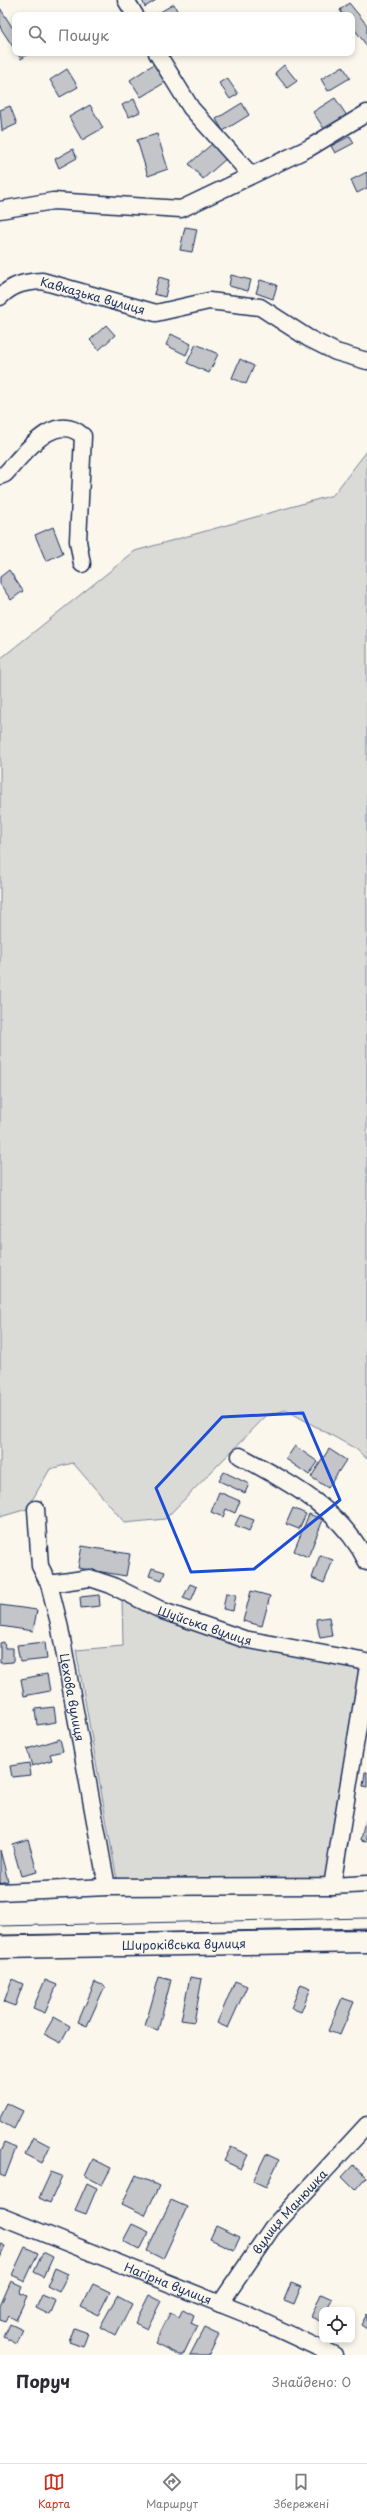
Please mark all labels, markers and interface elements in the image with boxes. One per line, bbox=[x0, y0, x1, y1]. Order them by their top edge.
search box bbox=[12, 12, 355, 56]
icon: search bbox=[26, 23, 48, 45]
text: Пошук bbox=[58, 23, 109, 46]
street label: Кавказька вулиця bbox=[38, 272, 147, 319]
street label: Шуйська вулиця bbox=[155, 1601, 253, 1649]
street label: Цехова вулиця bbox=[56, 1652, 89, 1743]
street label: Широківська вулиця bbox=[122, 1934, 246, 1954]
street label: вулиця Манюшка bbox=[248, 2165, 331, 2258]
street label: Нагірна вулиця bbox=[122, 2257, 215, 2309]
map controls bbox=[319, 2307, 355, 2343]
button: locate bbox=[319, 2307, 355, 2343]
text: Поруч bbox=[16, 2368, 70, 2394]
text: Знайдено: 0 bbox=[272, 2372, 351, 2391]
tab: Карта bbox=[38, 2471, 70, 2512]
tab: Маршрут bbox=[146, 2471, 198, 2512]
tab: Збережені bbox=[274, 2471, 329, 2512]

